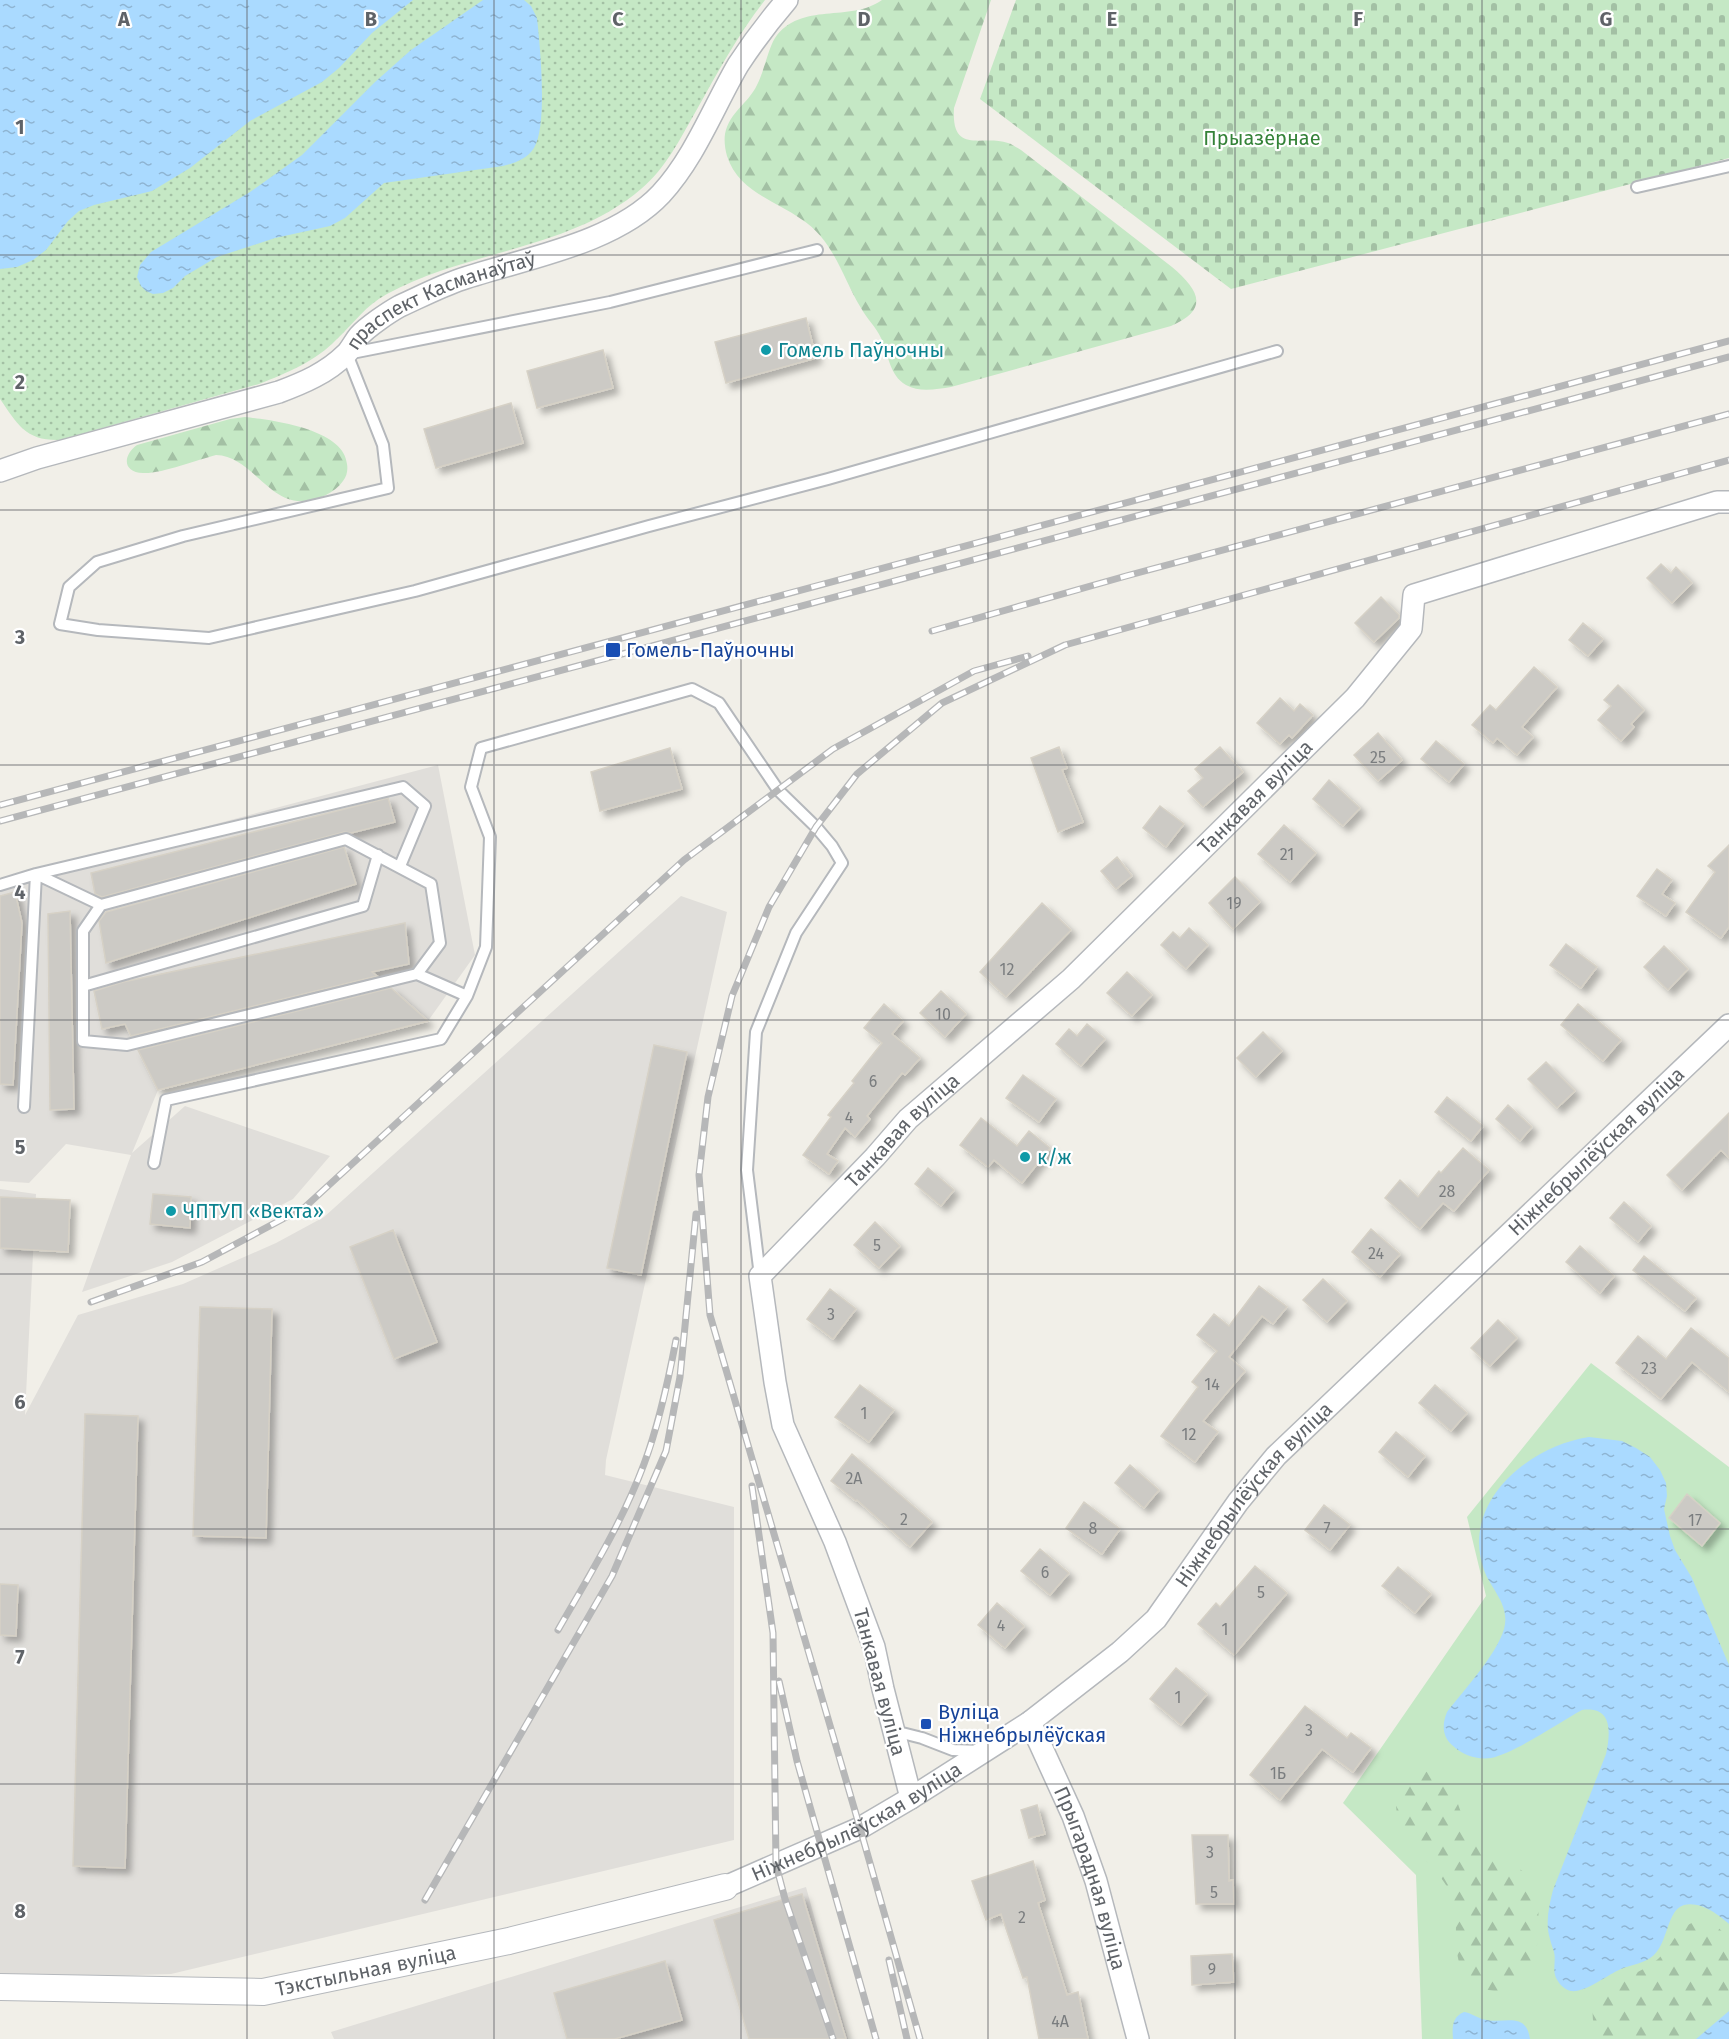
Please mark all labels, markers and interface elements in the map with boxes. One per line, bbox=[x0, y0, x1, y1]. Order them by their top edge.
text: A bbox=[117, 7, 131, 31]
text: B bbox=[365, 7, 377, 31]
text: C bbox=[612, 7, 624, 31]
text: D bbox=[857, 7, 871, 31]
text: E bbox=[1107, 7, 1117, 31]
text: F bbox=[1353, 7, 1363, 31]
text: G bbox=[1600, 7, 1612, 31]
text: 1 bbox=[15, 115, 25, 139]
park label: Прыазёрнае bbox=[1203, 126, 1321, 150]
street label: праспект Касманаўтаў bbox=[341, 246, 538, 354]
place label: Гомель Паўночны bbox=[778, 338, 944, 362]
marker: Гомель Паўночны bbox=[759, 343, 773, 357]
text: 2 bbox=[15, 370, 25, 394]
text: 3 bbox=[14, 625, 25, 649]
place label: Гомель-Паўночны bbox=[626, 638, 795, 662]
marker: Гомель-Паўночны bbox=[604, 641, 622, 659]
street label: Танкавая вуліца bbox=[1193, 735, 1317, 859]
house number: 25 bbox=[1370, 748, 1386, 767]
house number: 21 bbox=[1280, 845, 1294, 864]
text: 4 bbox=[14, 880, 26, 904]
house number: 19 bbox=[1226, 894, 1242, 913]
house number: 12 bbox=[1000, 960, 1014, 979]
house number: 10 bbox=[935, 1005, 951, 1024]
street label: Ніжнебрылёўская вуліца bbox=[1503, 1062, 1689, 1241]
street label: Танкавая вуліца bbox=[840, 1068, 964, 1192]
house number: 6 bbox=[869, 1072, 877, 1091]
house number: 4 bbox=[845, 1108, 854, 1127]
text: 5 bbox=[15, 1135, 26, 1159]
place label: к/ж bbox=[1037, 1145, 1072, 1169]
marker: к/ж bbox=[1018, 1150, 1032, 1164]
house number: 28 bbox=[1439, 1182, 1456, 1201]
place label: ЧПТУП «Векта» bbox=[183, 1199, 324, 1223]
marker: ЧПТУП «Векта» bbox=[164, 1204, 178, 1218]
house number: 5 bbox=[873, 1236, 881, 1255]
house number: 24 bbox=[1368, 1244, 1384, 1263]
house number: 3 bbox=[827, 1305, 835, 1324]
house number: 23 bbox=[1641, 1359, 1657, 1378]
house number: 14 bbox=[1204, 1375, 1220, 1394]
text: 6 bbox=[14, 1390, 26, 1414]
street label: Ніжнебрылёўская вуліца bbox=[1170, 1397, 1337, 1592]
house number: 1 bbox=[861, 1404, 867, 1423]
house number: 12 bbox=[1182, 1425, 1196, 1444]
house number: 2А bbox=[845, 1469, 863, 1488]
house number: 2 bbox=[900, 1510, 908, 1529]
house number: 17 bbox=[1688, 1511, 1702, 1530]
house number: 8 bbox=[1089, 1519, 1098, 1538]
house number: 7 bbox=[1323, 1519, 1331, 1538]
house number: 6 bbox=[1041, 1563, 1049, 1582]
house number: 5 bbox=[1257, 1583, 1265, 1602]
street label: Танкавая вуліца bbox=[849, 1606, 911, 1758]
house number: 4 bbox=[997, 1616, 1006, 1635]
house number: 1 bbox=[1222, 1620, 1228, 1639]
text: 7 bbox=[15, 1645, 25, 1669]
house number: 1 bbox=[1175, 1688, 1181, 1707]
place label: Вуліца Ніжнебрылёўская bbox=[938, 1700, 1106, 1747]
marker: Вуліца Ніжнебрылёўская bbox=[919, 1717, 933, 1731]
house number: 3 bbox=[1305, 1721, 1313, 1740]
street label: Ніжнебрылёўская вуліца bbox=[748, 1757, 966, 1886]
house number: 1Б bbox=[1270, 1764, 1286, 1783]
street label: Прыгарадная вуліца bbox=[1049, 1782, 1131, 1973]
house number: 3 bbox=[1206, 1843, 1214, 1862]
house number: 5 bbox=[1210, 1883, 1218, 1902]
text: 8 bbox=[14, 1899, 26, 1923]
house number: 2 bbox=[1018, 1908, 1026, 1927]
street label: Тэкстыльная вуліца bbox=[273, 1940, 458, 2001]
house number: 9 bbox=[1208, 1960, 1216, 1979]
house number: 4А bbox=[1051, 2012, 1070, 2031]

